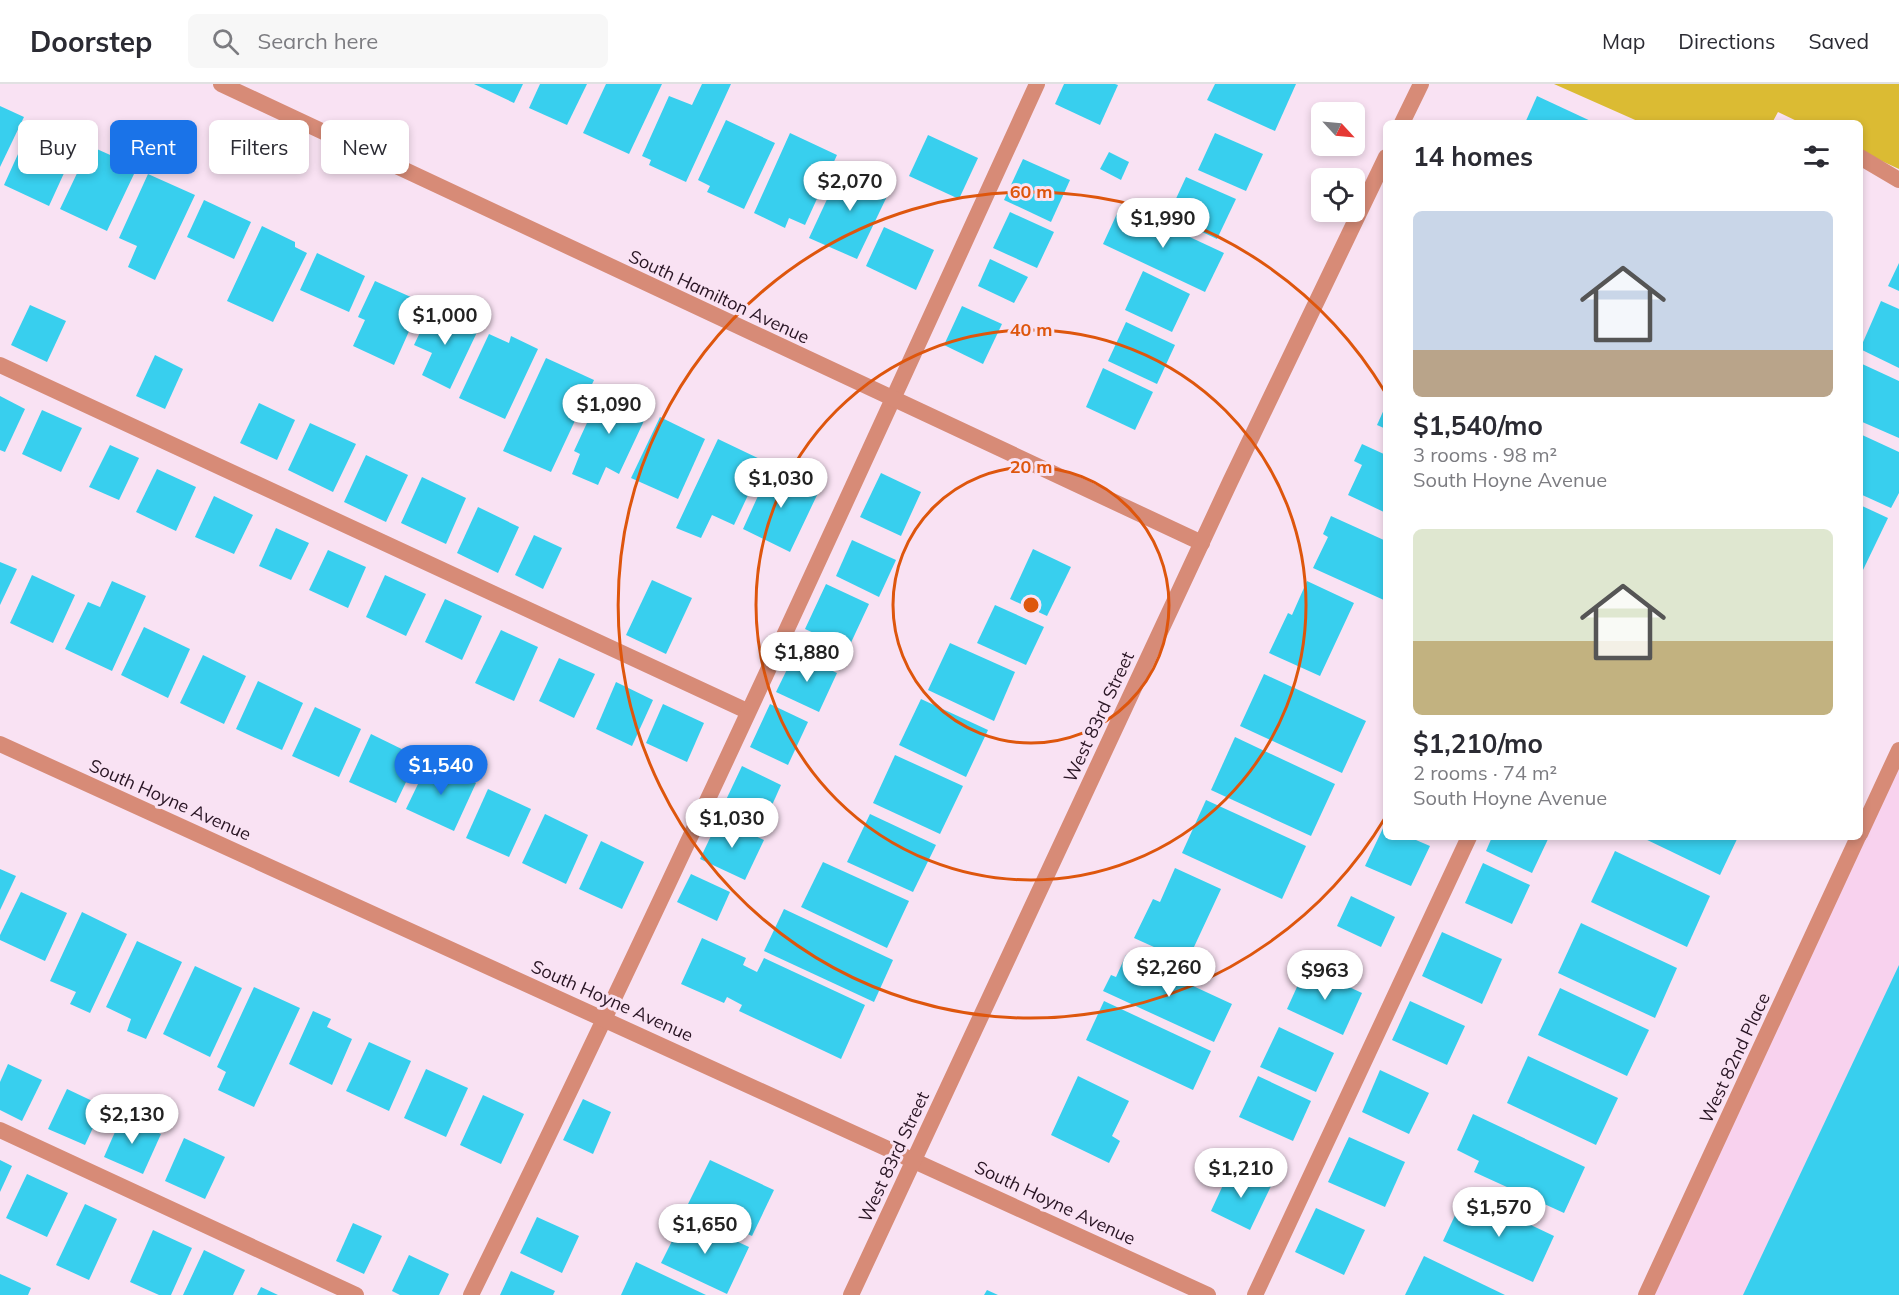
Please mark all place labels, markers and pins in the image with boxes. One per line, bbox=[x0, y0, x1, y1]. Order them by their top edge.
pin: $2,070 bbox=[801, 161, 899, 212]
pin: $1,990 bbox=[1114, 198, 1212, 249]
pin: $1,000 bbox=[396, 295, 494, 346]
pin: $1,090 bbox=[560, 384, 658, 435]
pin: $1,030 bbox=[732, 458, 830, 509]
centre of rings bbox=[1021, 595, 1041, 615]
pin: $1,880 bbox=[758, 632, 856, 683]
pin: $1,540 bbox=[392, 745, 490, 796]
pin: $1,030 bbox=[683, 798, 781, 849]
pin: $2,260 bbox=[1120, 947, 1218, 998]
pin: $963 bbox=[1289, 950, 1361, 1001]
pin: $2,130 bbox=[83, 1094, 181, 1145]
pin: $1,210 bbox=[1192, 1148, 1290, 1199]
pin: $1,570 bbox=[1450, 1187, 1548, 1238]
pin: $1,650 bbox=[656, 1204, 754, 1255]

